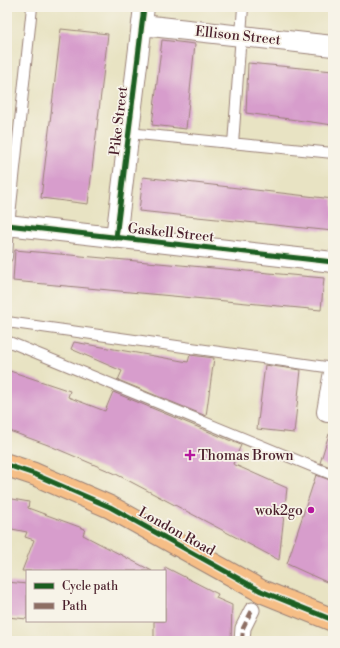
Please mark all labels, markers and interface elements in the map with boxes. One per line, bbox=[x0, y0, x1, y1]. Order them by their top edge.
street label: Ellison Street bbox=[194, 23, 282, 49]
street label: Pike Street bbox=[106, 86, 132, 157]
street label: Gaskell Street bbox=[127, 219, 215, 246]
place label: Thomas Brown bbox=[198, 447, 294, 465]
marker: Thomas Brown bbox=[185, 450, 195, 460]
place label: wok2go bbox=[254, 502, 303, 520]
street label: London Road bbox=[135, 503, 218, 560]
marker: wok2go bbox=[306, 505, 316, 515]
legend bbox=[26, 570, 166, 622]
text: Cycle path bbox=[62, 579, 118, 594]
text: Path bbox=[62, 599, 87, 614]

